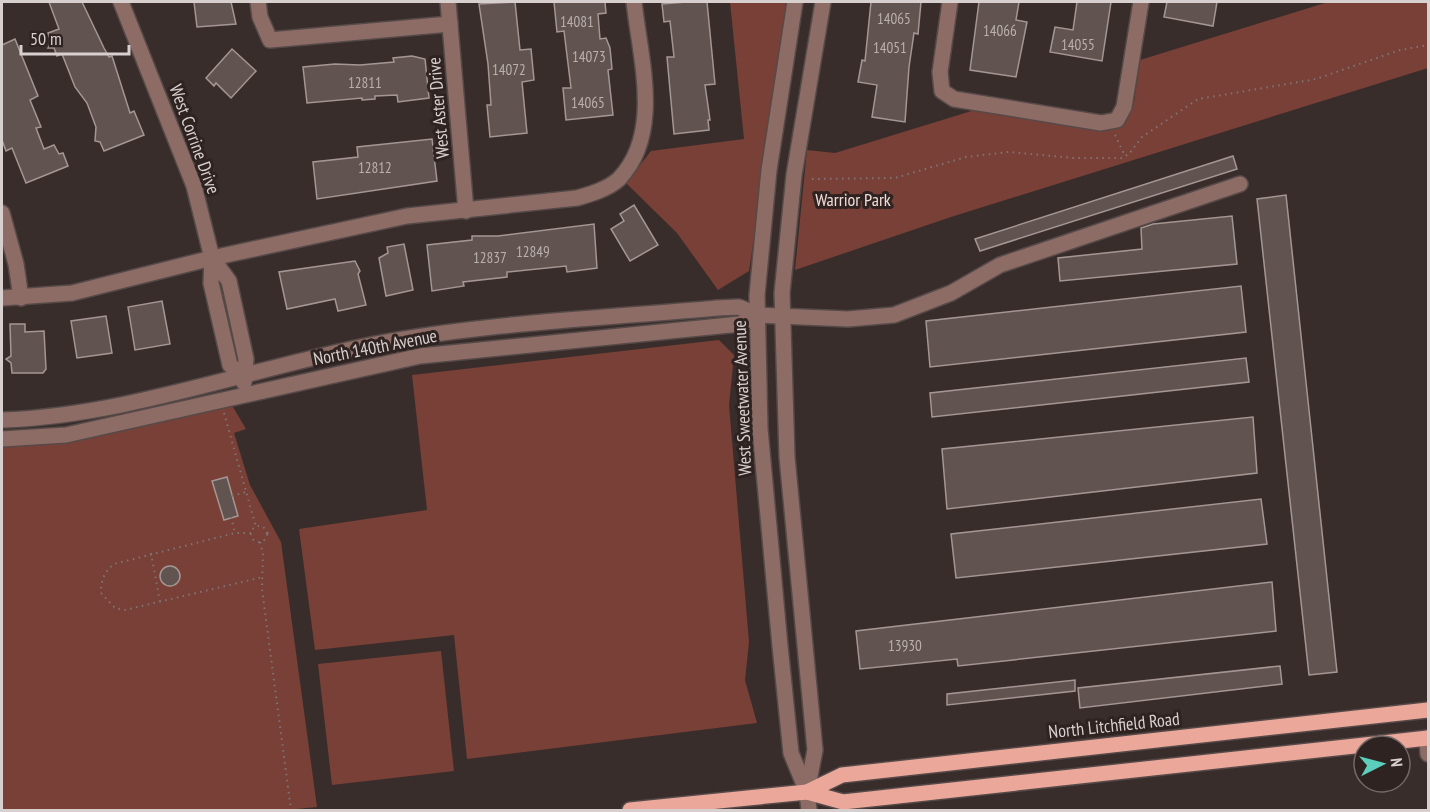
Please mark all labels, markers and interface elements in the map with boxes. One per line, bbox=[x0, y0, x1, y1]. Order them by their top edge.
house number: 14065 bbox=[877, 9, 911, 28]
house number: 14081 bbox=[560, 12, 594, 31]
scale bar bbox=[21, 18, 129, 56]
house number: 14066 bbox=[983, 21, 1017, 40]
text: 50 m bbox=[30, 27, 62, 50]
house number: 14055 bbox=[1061, 35, 1095, 54]
house number: 14051 bbox=[873, 38, 907, 57]
house number: 14073 bbox=[572, 47, 606, 66]
street label: West Aster Drive bbox=[422, 56, 454, 160]
house number: 14072 bbox=[492, 60, 526, 79]
house number: 12811 bbox=[348, 73, 382, 92]
street label: West Corrine Drive bbox=[165, 81, 225, 197]
house number: 14065 bbox=[571, 93, 605, 112]
house number: 12812 bbox=[358, 158, 392, 177]
park label: Warrior Park bbox=[815, 188, 891, 211]
house number: 12849 bbox=[516, 242, 550, 261]
house number: 12837 bbox=[473, 248, 507, 267]
street label: West Sweetwater Avenue bbox=[728, 320, 756, 476]
street label: North 140th Avenue bbox=[311, 324, 439, 370]
house number: 13930 bbox=[888, 636, 922, 655]
street label: North Litchfield Road bbox=[1047, 707, 1181, 743]
north arrow bbox=[1352, 734, 1412, 794]
text: N bbox=[1387, 757, 1407, 768]

